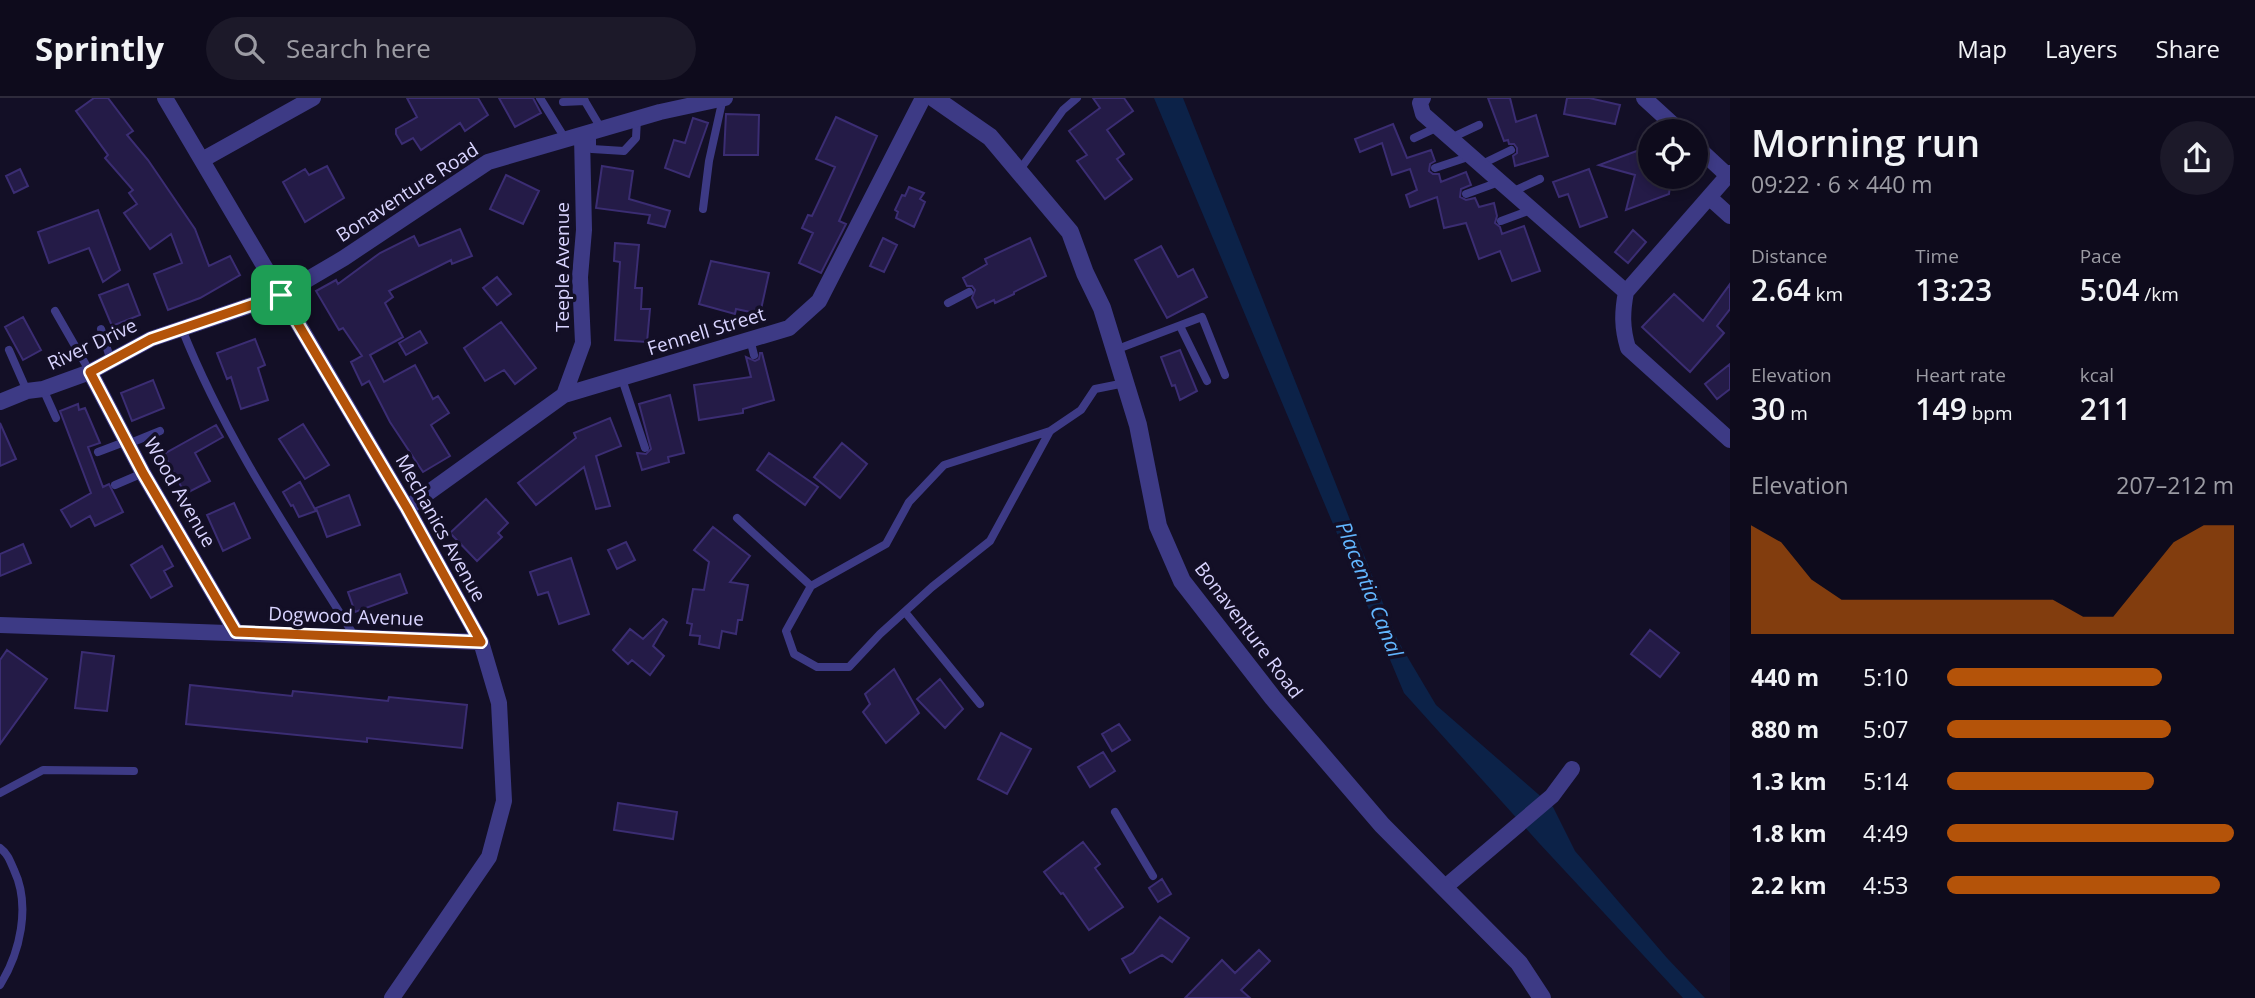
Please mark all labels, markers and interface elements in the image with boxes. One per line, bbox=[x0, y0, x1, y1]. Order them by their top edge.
search box bbox=[206, 17, 696, 80]
text: Sprintly bbox=[35, 26, 164, 71]
icon: search bbox=[230, 29, 268, 67]
text: Search here bbox=[286, 30, 431, 66]
text: Map bbox=[1957, 32, 2007, 65]
text: Layers bbox=[2045, 32, 2118, 65]
text: Share bbox=[2156, 32, 2220, 65]
text: Morning run bbox=[1751, 116, 1980, 168]
map controls bbox=[1638, 119, 1708, 189]
button: locate bbox=[1638, 119, 1708, 189]
button: share bbox=[2160, 121, 2234, 195]
street label: Bonaventure Road bbox=[331, 136, 483, 248]
text: 09:22 · 6 × 440 m bbox=[1751, 168, 1933, 200]
street label: Teeple Avenue bbox=[549, 202, 575, 332]
text: Distance bbox=[1751, 243, 1827, 269]
text: Time bbox=[1915, 243, 1959, 269]
text: Pace bbox=[2080, 243, 2121, 269]
pin bbox=[251, 265, 311, 325]
text: 2.64 bbox=[1751, 269, 1811, 310]
text: 13:23 bbox=[1915, 269, 1992, 310]
text: 5:04 bbox=[2080, 269, 2139, 310]
icon: arrive bbox=[262, 276, 300, 314]
text: km bbox=[1811, 281, 1843, 307]
text: /km bbox=[2139, 281, 2179, 307]
street label: Fennell Street bbox=[644, 301, 768, 361]
street label: River Drive bbox=[43, 312, 141, 376]
text: Elevation bbox=[1751, 362, 1832, 388]
text: Heart rate bbox=[1915, 362, 2006, 388]
text: kcal bbox=[2080, 362, 2114, 388]
text: 30 bbox=[1751, 388, 1785, 429]
text: 149 bbox=[1915, 388, 1967, 429]
text: 211 bbox=[2080, 388, 2131, 429]
text: m bbox=[1785, 400, 1808, 426]
text: bpm bbox=[1967, 400, 2013, 426]
street label: Wood Avenue bbox=[138, 432, 222, 552]
street label: Mechanics Avenue bbox=[390, 450, 492, 606]
text: Elevation bbox=[1751, 469, 1849, 501]
text: 207–212 m bbox=[2116, 469, 2234, 501]
water label: Placentia Canal bbox=[1330, 517, 1410, 662]
street label: Bonaventure Road bbox=[1189, 556, 1309, 704]
street label: Dogwood Avenue bbox=[268, 600, 424, 632]
text: 440 m bbox=[1751, 661, 1819, 693]
text: 5:10 bbox=[1863, 661, 1909, 693]
text: 880 m bbox=[1751, 713, 1819, 745]
text: 5:07 bbox=[1863, 713, 1909, 745]
text: 1.3 km bbox=[1751, 765, 1827, 797]
text: 5:14 bbox=[1863, 765, 1909, 797]
text: 1.8 km bbox=[1751, 817, 1827, 849]
text: 4:49 bbox=[1863, 817, 1909, 849]
text: 2.2 km bbox=[1751, 869, 1827, 901]
text: 4:53 bbox=[1863, 869, 1909, 901]

